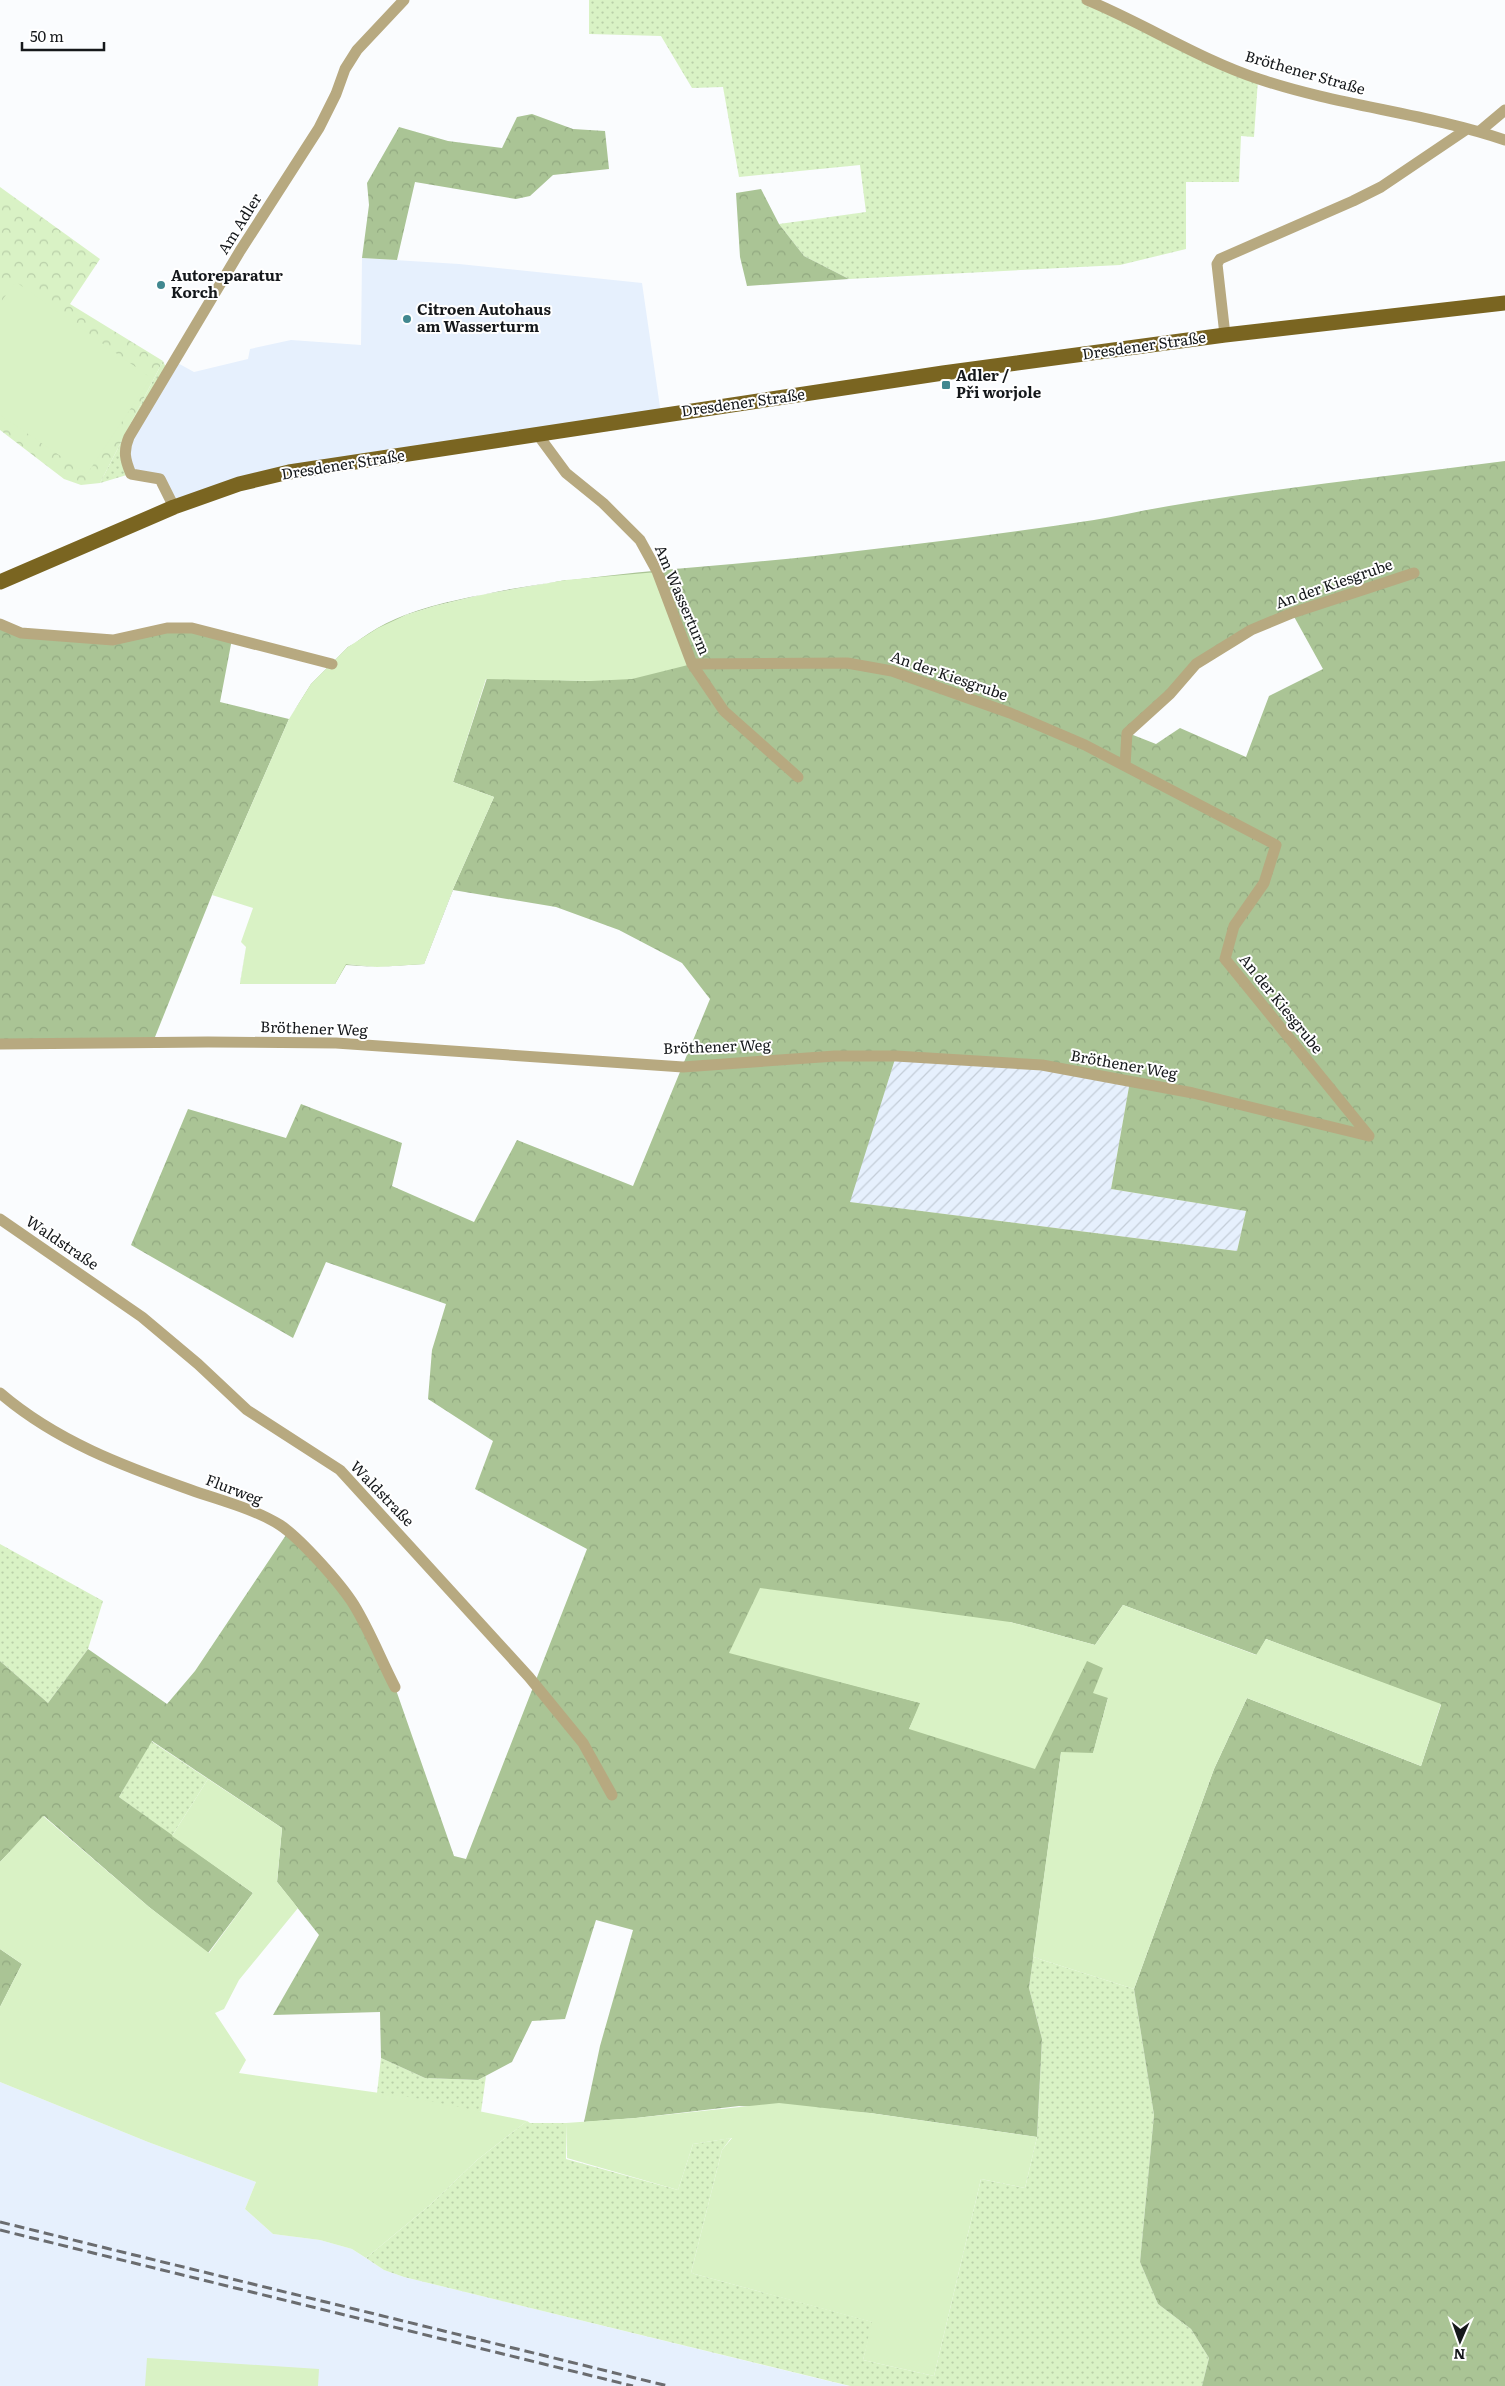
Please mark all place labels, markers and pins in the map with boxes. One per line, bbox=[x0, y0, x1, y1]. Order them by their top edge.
place label: Autoreparatur Korch bbox=[171, 263, 283, 303]
marker: Autoreparatur Korch bbox=[155, 279, 167, 291]
place label: Citroen Autohaus am Wasserturm bbox=[417, 297, 551, 337]
marker: Citroen Autohaus am Wasserturm bbox=[401, 313, 413, 325]
place label: Adler / Při worjole bbox=[956, 363, 1042, 403]
marker: Adler / Při worjole bbox=[940, 379, 952, 391]

